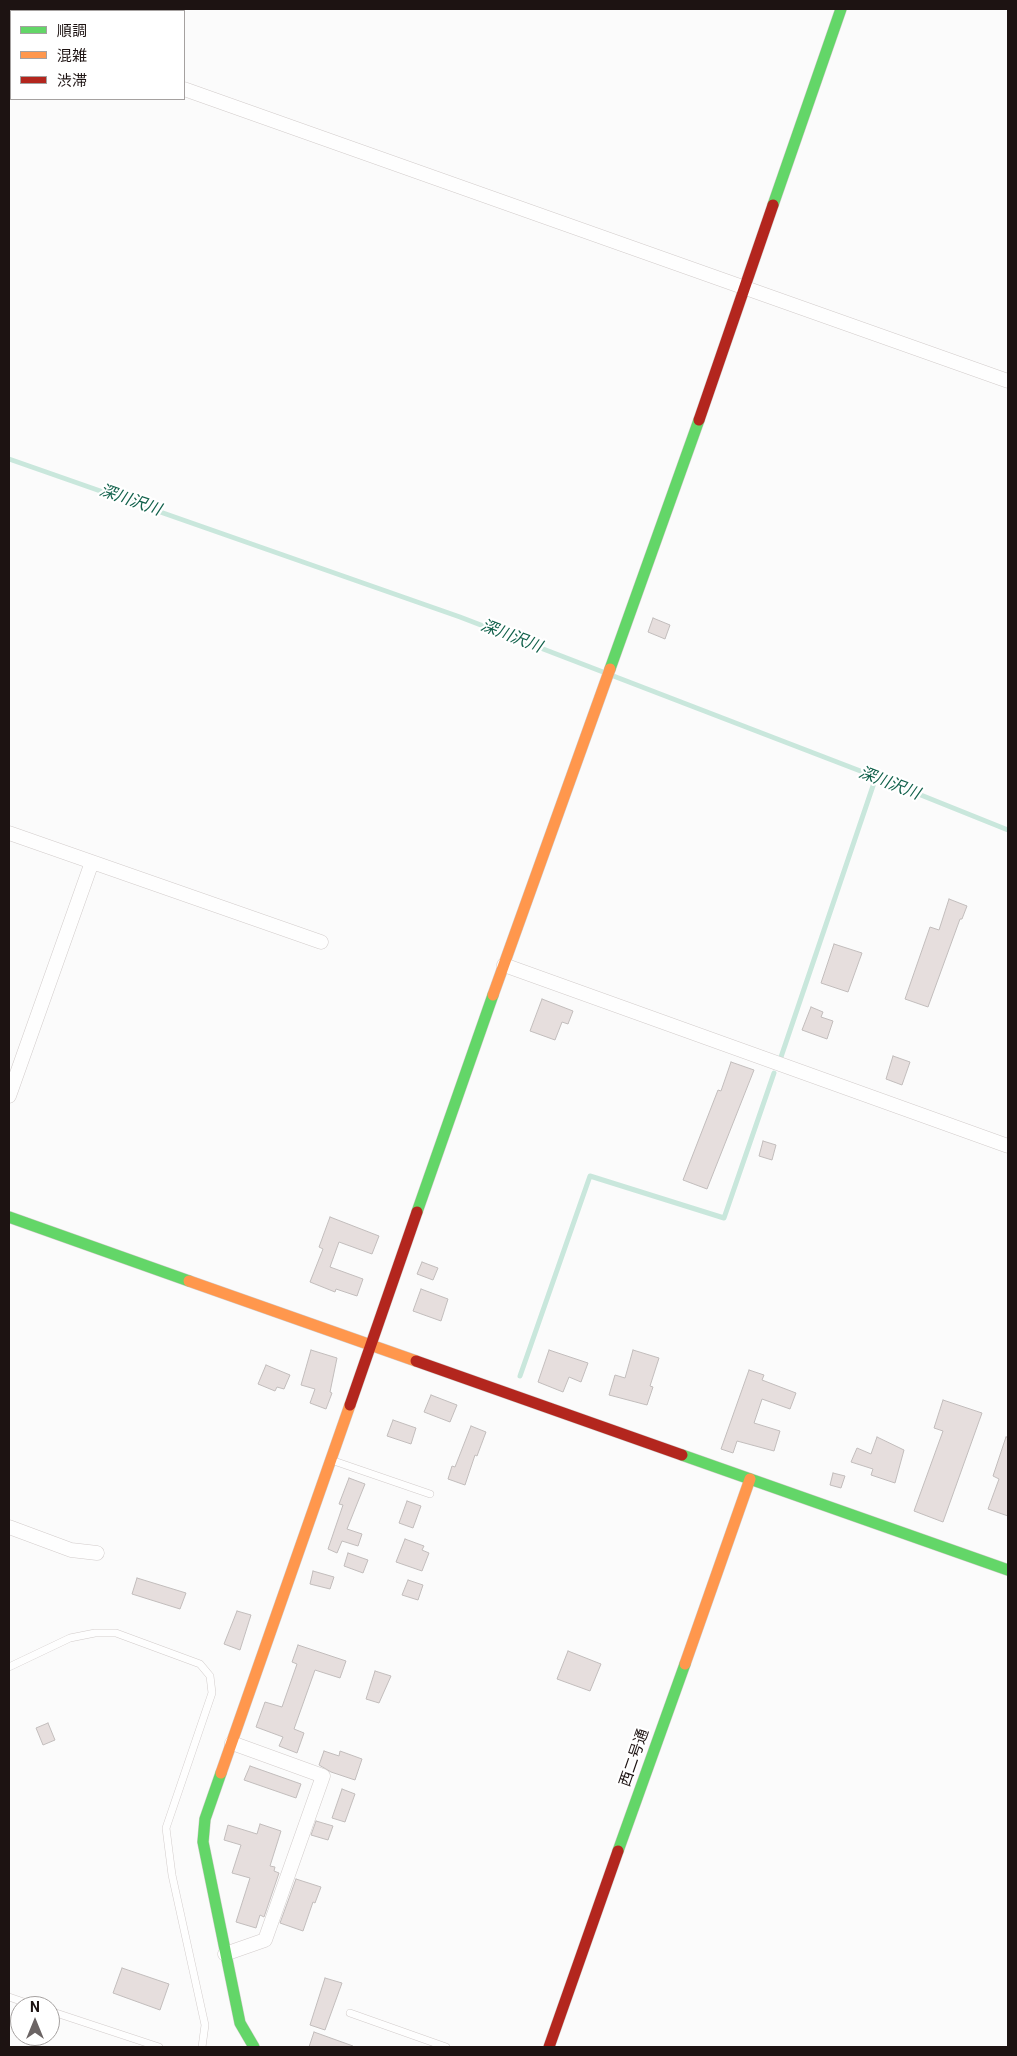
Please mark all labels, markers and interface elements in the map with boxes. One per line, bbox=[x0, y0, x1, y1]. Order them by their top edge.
legend bbox=[10, 10, 185, 100]
text: 順調 bbox=[57, 22, 87, 40]
text: 混雑 bbox=[57, 47, 87, 65]
text: 渋滞 bbox=[57, 72, 87, 90]
water label: 深川沢川 bbox=[97, 482, 163, 520]
water label: 深川沢川 bbox=[478, 617, 544, 657]
water label: 深川沢川 bbox=[856, 764, 922, 804]
street label: 西二号通 bbox=[617, 1727, 653, 1789]
north arrow bbox=[10, 1996, 60, 2046]
text: N bbox=[30, 1999, 40, 2015]

